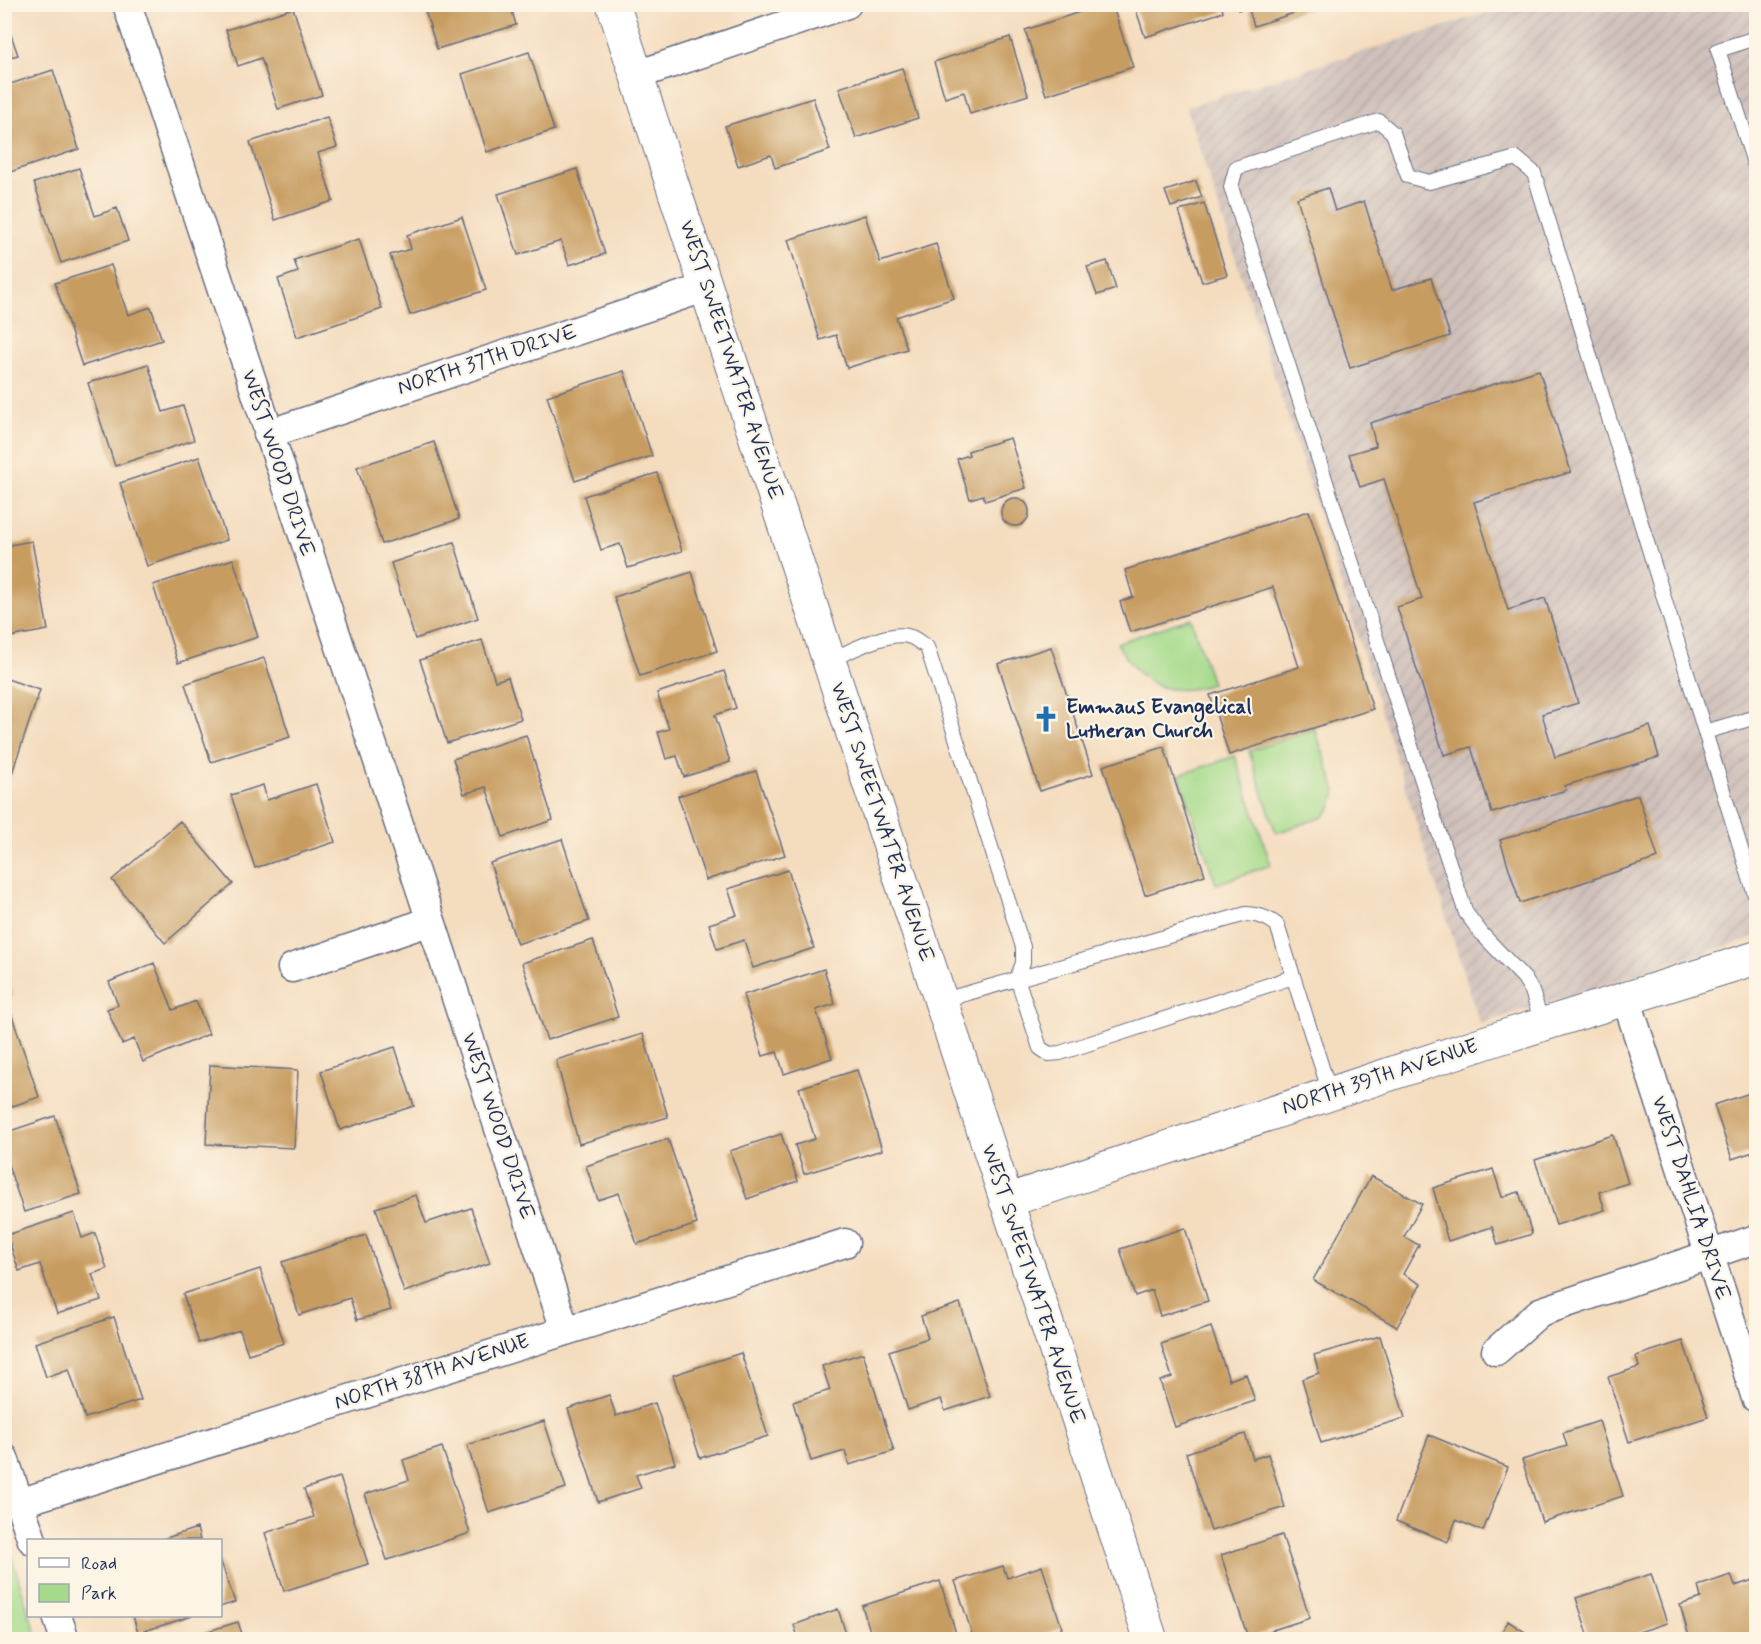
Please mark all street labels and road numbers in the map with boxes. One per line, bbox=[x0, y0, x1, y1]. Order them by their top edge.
street label: WEST SWEETWATER AVENUE bbox=[672, 217, 790, 504]
street label: NORTH 37TH DRIVE bbox=[394, 318, 580, 402]
street label: WEST WOOD DRIVE bbox=[235, 366, 321, 560]
street label: WEST SWEETWATER AVENUE bbox=[823, 679, 941, 966]
street label: WEST WOOD DRIVE bbox=[455, 1029, 541, 1223]
street label: NORTH 39TH AVENUE bbox=[1278, 1032, 1482, 1122]
street label: WEST DAHLIA DRIVE bbox=[1645, 1092, 1737, 1304]
street label: WEST SWEETWATER AVENUE bbox=[974, 1141, 1092, 1428]
street label: NORTH 38TH AVENUE bbox=[331, 1327, 533, 1417]

